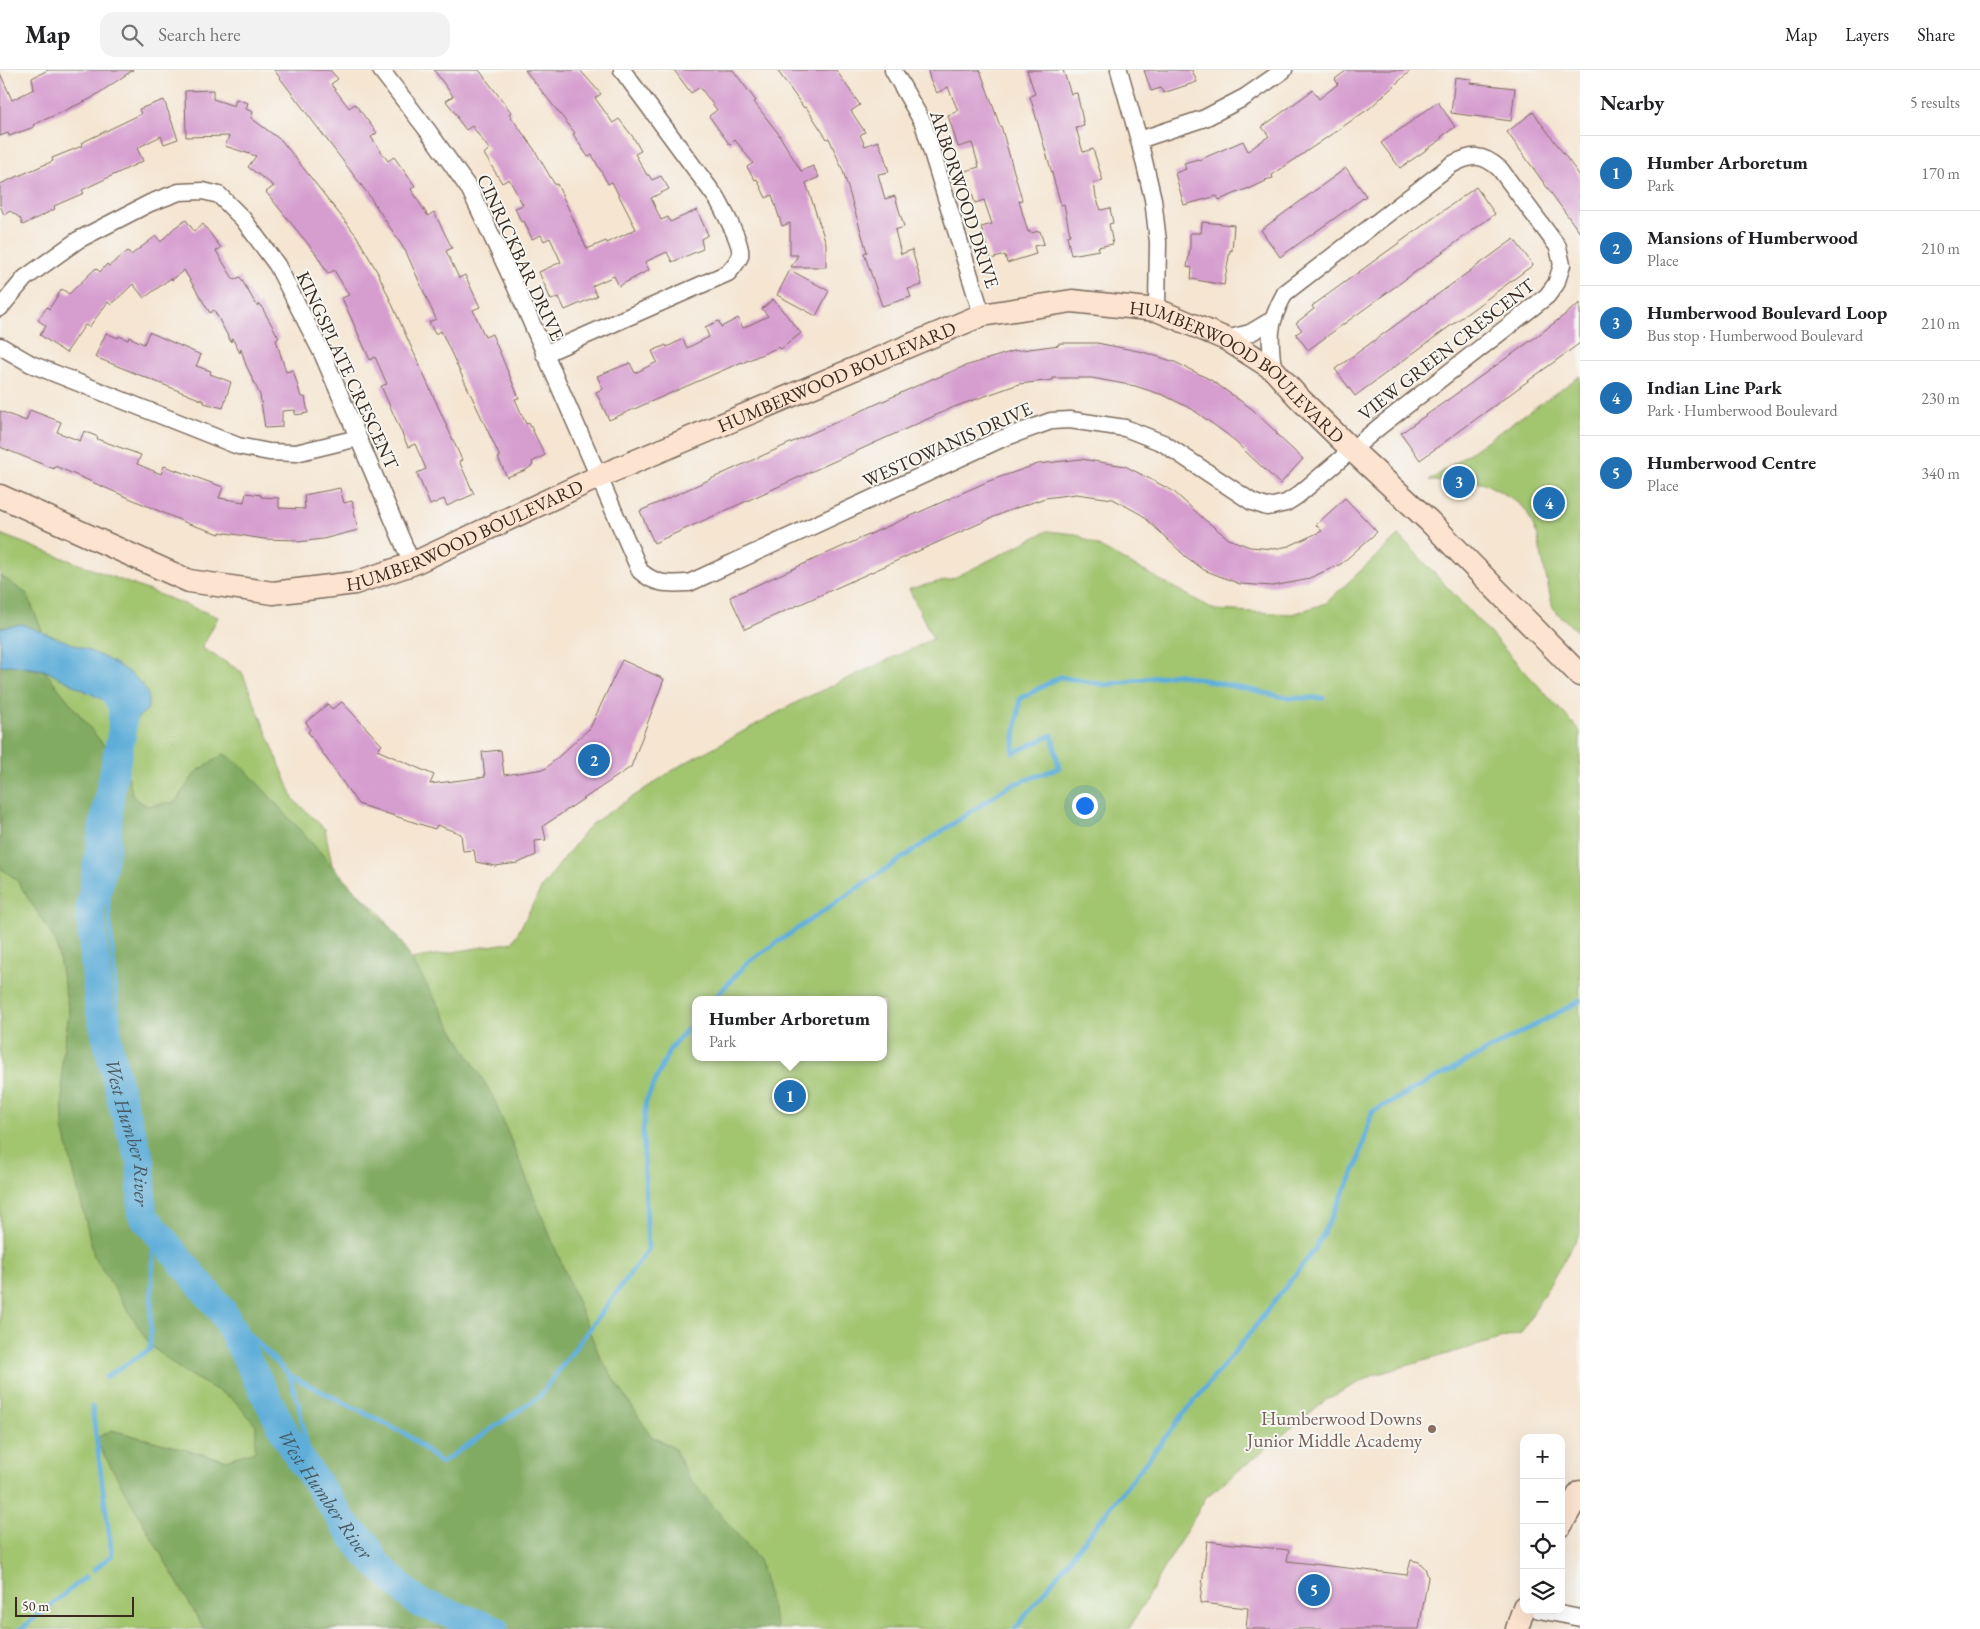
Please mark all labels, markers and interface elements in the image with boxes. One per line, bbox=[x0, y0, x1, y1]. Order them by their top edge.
search box bbox=[100, 12, 450, 57]
text: Map bbox=[25, 19, 70, 50]
icon: search bbox=[118, 21, 146, 49]
text: Search here bbox=[158, 22, 241, 47]
text: Map bbox=[1785, 23, 1817, 46]
text: Layers bbox=[1845, 23, 1889, 46]
text: Share bbox=[1917, 23, 1955, 46]
text: Nearby bbox=[1600, 89, 1664, 116]
text: 5 results bbox=[1910, 92, 1960, 113]
street label: ARBORWOOD DRIVE bbox=[924, 106, 1005, 291]
text: Humber Arboretum bbox=[1647, 150, 1808, 175]
text: 1 bbox=[1612, 163, 1620, 184]
text: 170 m bbox=[1921, 163, 1960, 184]
street label: CINRICKBAR DRIVE bbox=[471, 170, 570, 345]
text: Park bbox=[1647, 175, 1674, 196]
text: Mansions of Humberwood bbox=[1647, 225, 1858, 250]
text: 2 bbox=[1612, 238, 1620, 259]
text: 210 m bbox=[1921, 238, 1960, 259]
text: Place bbox=[1647, 250, 1679, 271]
street label: KINGSPLATE CRESCENT bbox=[291, 267, 405, 474]
street label: VIEW GREEN CRESCENT bbox=[1353, 272, 1540, 426]
street label: HUMBERWOOD BOULEVARD bbox=[1128, 295, 1350, 449]
text: Humberwood Boulevard Loop bbox=[1647, 300, 1887, 325]
text: 3 bbox=[1612, 313, 1620, 334]
text: 210 m bbox=[1921, 313, 1960, 334]
street label: HUMBERWOOD BOULEVARD bbox=[714, 315, 960, 438]
text: Bus stop · Humberwood Boulevard bbox=[1647, 325, 1863, 346]
text: Indian Line Park bbox=[1647, 375, 1782, 400]
text: 4 bbox=[1612, 388, 1620, 409]
text: 230 m bbox=[1921, 388, 1960, 409]
street label: WESTOWANIS DRIVE bbox=[858, 396, 1036, 493]
text: Park · Humberwood Boulevard bbox=[1647, 400, 1838, 421]
text: Humberwood Centre bbox=[1647, 450, 1816, 475]
pin: 3 bbox=[1443, 463, 1475, 501]
text: 5 bbox=[1612, 463, 1620, 484]
text: 340 m bbox=[1921, 463, 1960, 484]
street label: HUMBERWOOD BOULEVARD bbox=[345, 474, 587, 597]
text: Place bbox=[1647, 475, 1679, 496]
pin: 4 bbox=[1533, 484, 1565, 522]
pin: 2 bbox=[578, 741, 610, 779]
your location bbox=[1072, 793, 1098, 819]
popup bbox=[692, 996, 887, 1061]
text: Humber Arboretum bbox=[709, 1006, 870, 1031]
text: Park bbox=[709, 1031, 736, 1052]
water label: West Humber River bbox=[99, 1056, 155, 1208]
pin: 1 bbox=[774, 1077, 806, 1115]
place label: Humberwood Downs Junior Middle Academy bbox=[1245, 1406, 1423, 1453]
marker: Humberwood Downs Junior Middle Academy bbox=[1426, 1423, 1438, 1435]
water label: West Humber River bbox=[272, 1425, 378, 1566]
map controls bbox=[1520, 1434, 1565, 1614]
button: + bbox=[1520, 1434, 1565, 1479]
button: − bbox=[1520, 1479, 1565, 1524]
button: locate bbox=[1520, 1524, 1565, 1569]
button: layers bbox=[1520, 1569, 1565, 1614]
pin: 5 bbox=[1298, 1571, 1330, 1609]
scale bar bbox=[15, 1594, 134, 1617]
text: 50 m bbox=[22, 1597, 49, 1615]

